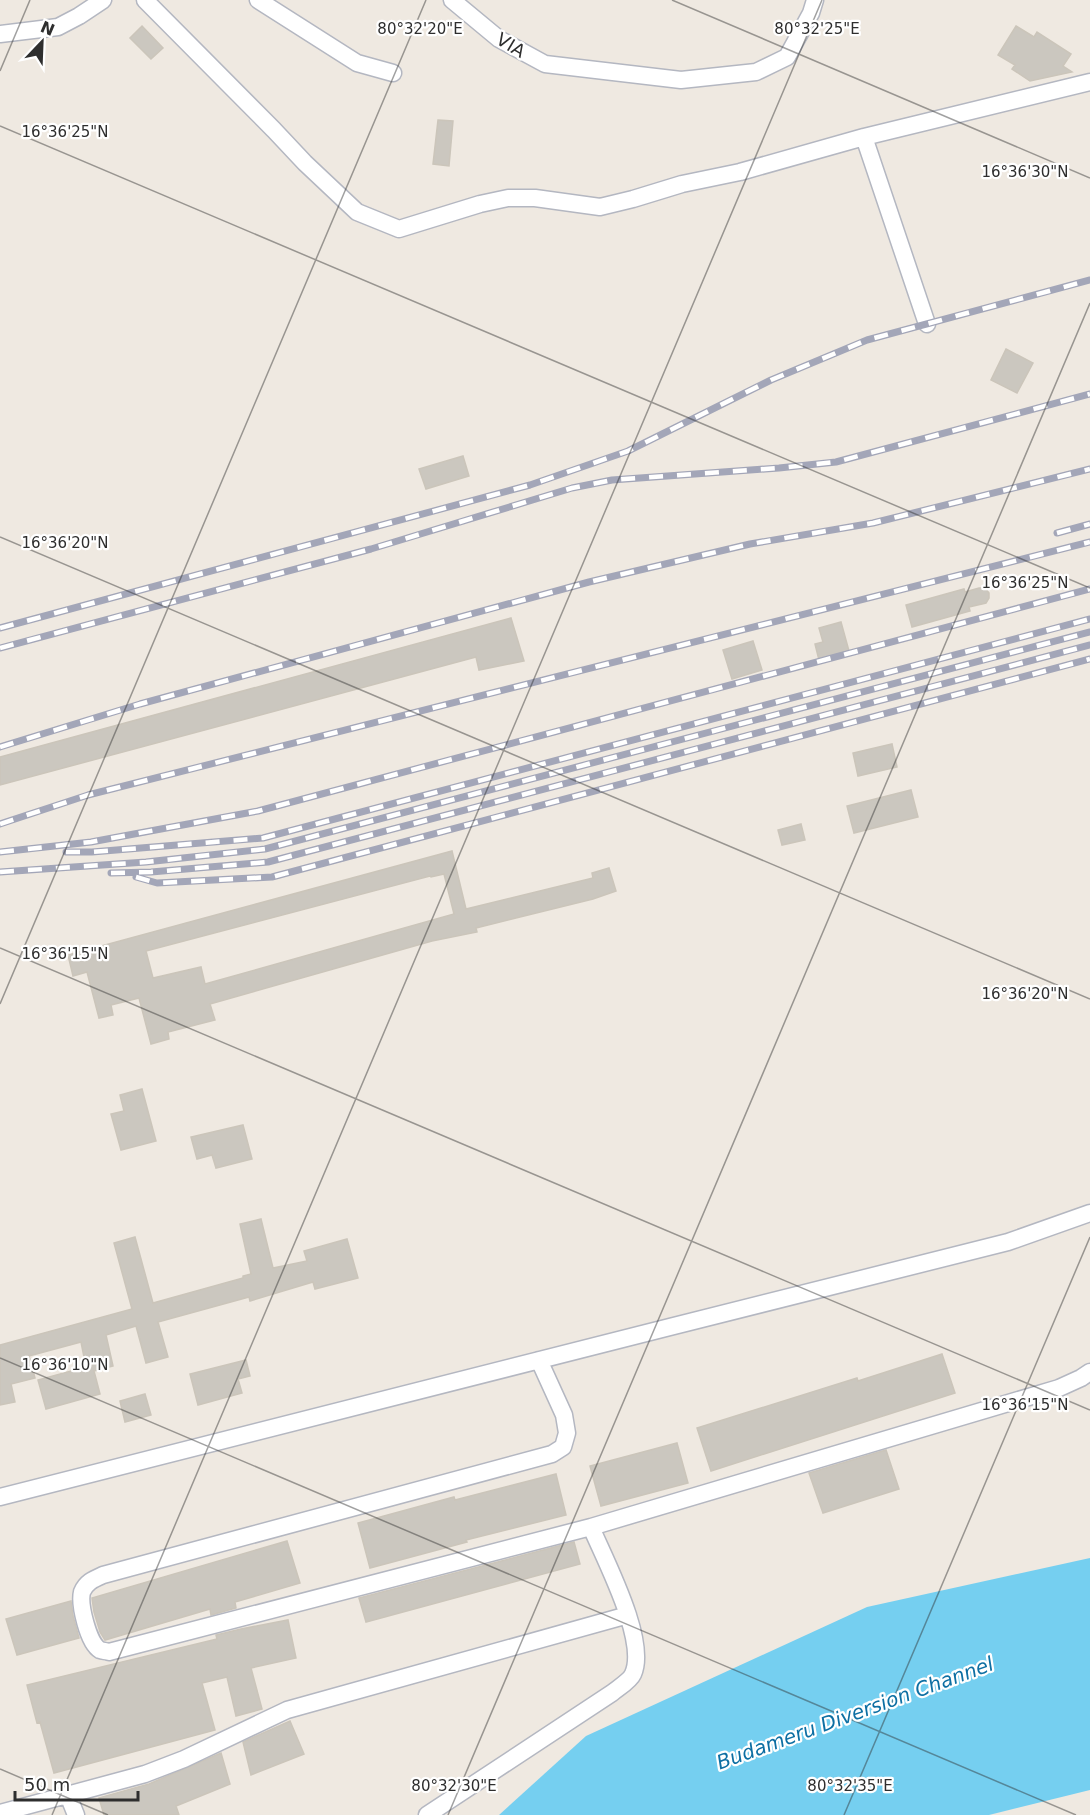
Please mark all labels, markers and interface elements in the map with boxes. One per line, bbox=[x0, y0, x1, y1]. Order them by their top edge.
north arrow bbox=[12, 12, 72, 72]
text: N bbox=[38, 17, 58, 40]
text: 80°32'20"E bbox=[377, 20, 463, 38]
text: 80°32'25"E bbox=[774, 20, 860, 38]
street label: VIA bbox=[493, 28, 530, 62]
text: 16°36'25"N bbox=[21, 123, 109, 141]
text: 16°36'30"N bbox=[981, 163, 1069, 181]
text: 16°36'20"N bbox=[21, 534, 109, 552]
text: 16°36'25"N bbox=[981, 574, 1069, 592]
text: 16°36'15"N bbox=[21, 945, 109, 963]
text: 16°36'20"N bbox=[981, 985, 1069, 1003]
text: 16°36'10"N bbox=[21, 1356, 109, 1374]
text: 16°36'15"N bbox=[981, 1396, 1069, 1414]
water label: Budameru Diversion Channel bbox=[713, 1651, 997, 1774]
scale bar bbox=[15, 1764, 138, 1802]
text: 50 m bbox=[24, 1774, 70, 1795]
text: 80°32'30"E bbox=[411, 1777, 497, 1795]
text: 80°32'35"E bbox=[807, 1777, 893, 1795]

